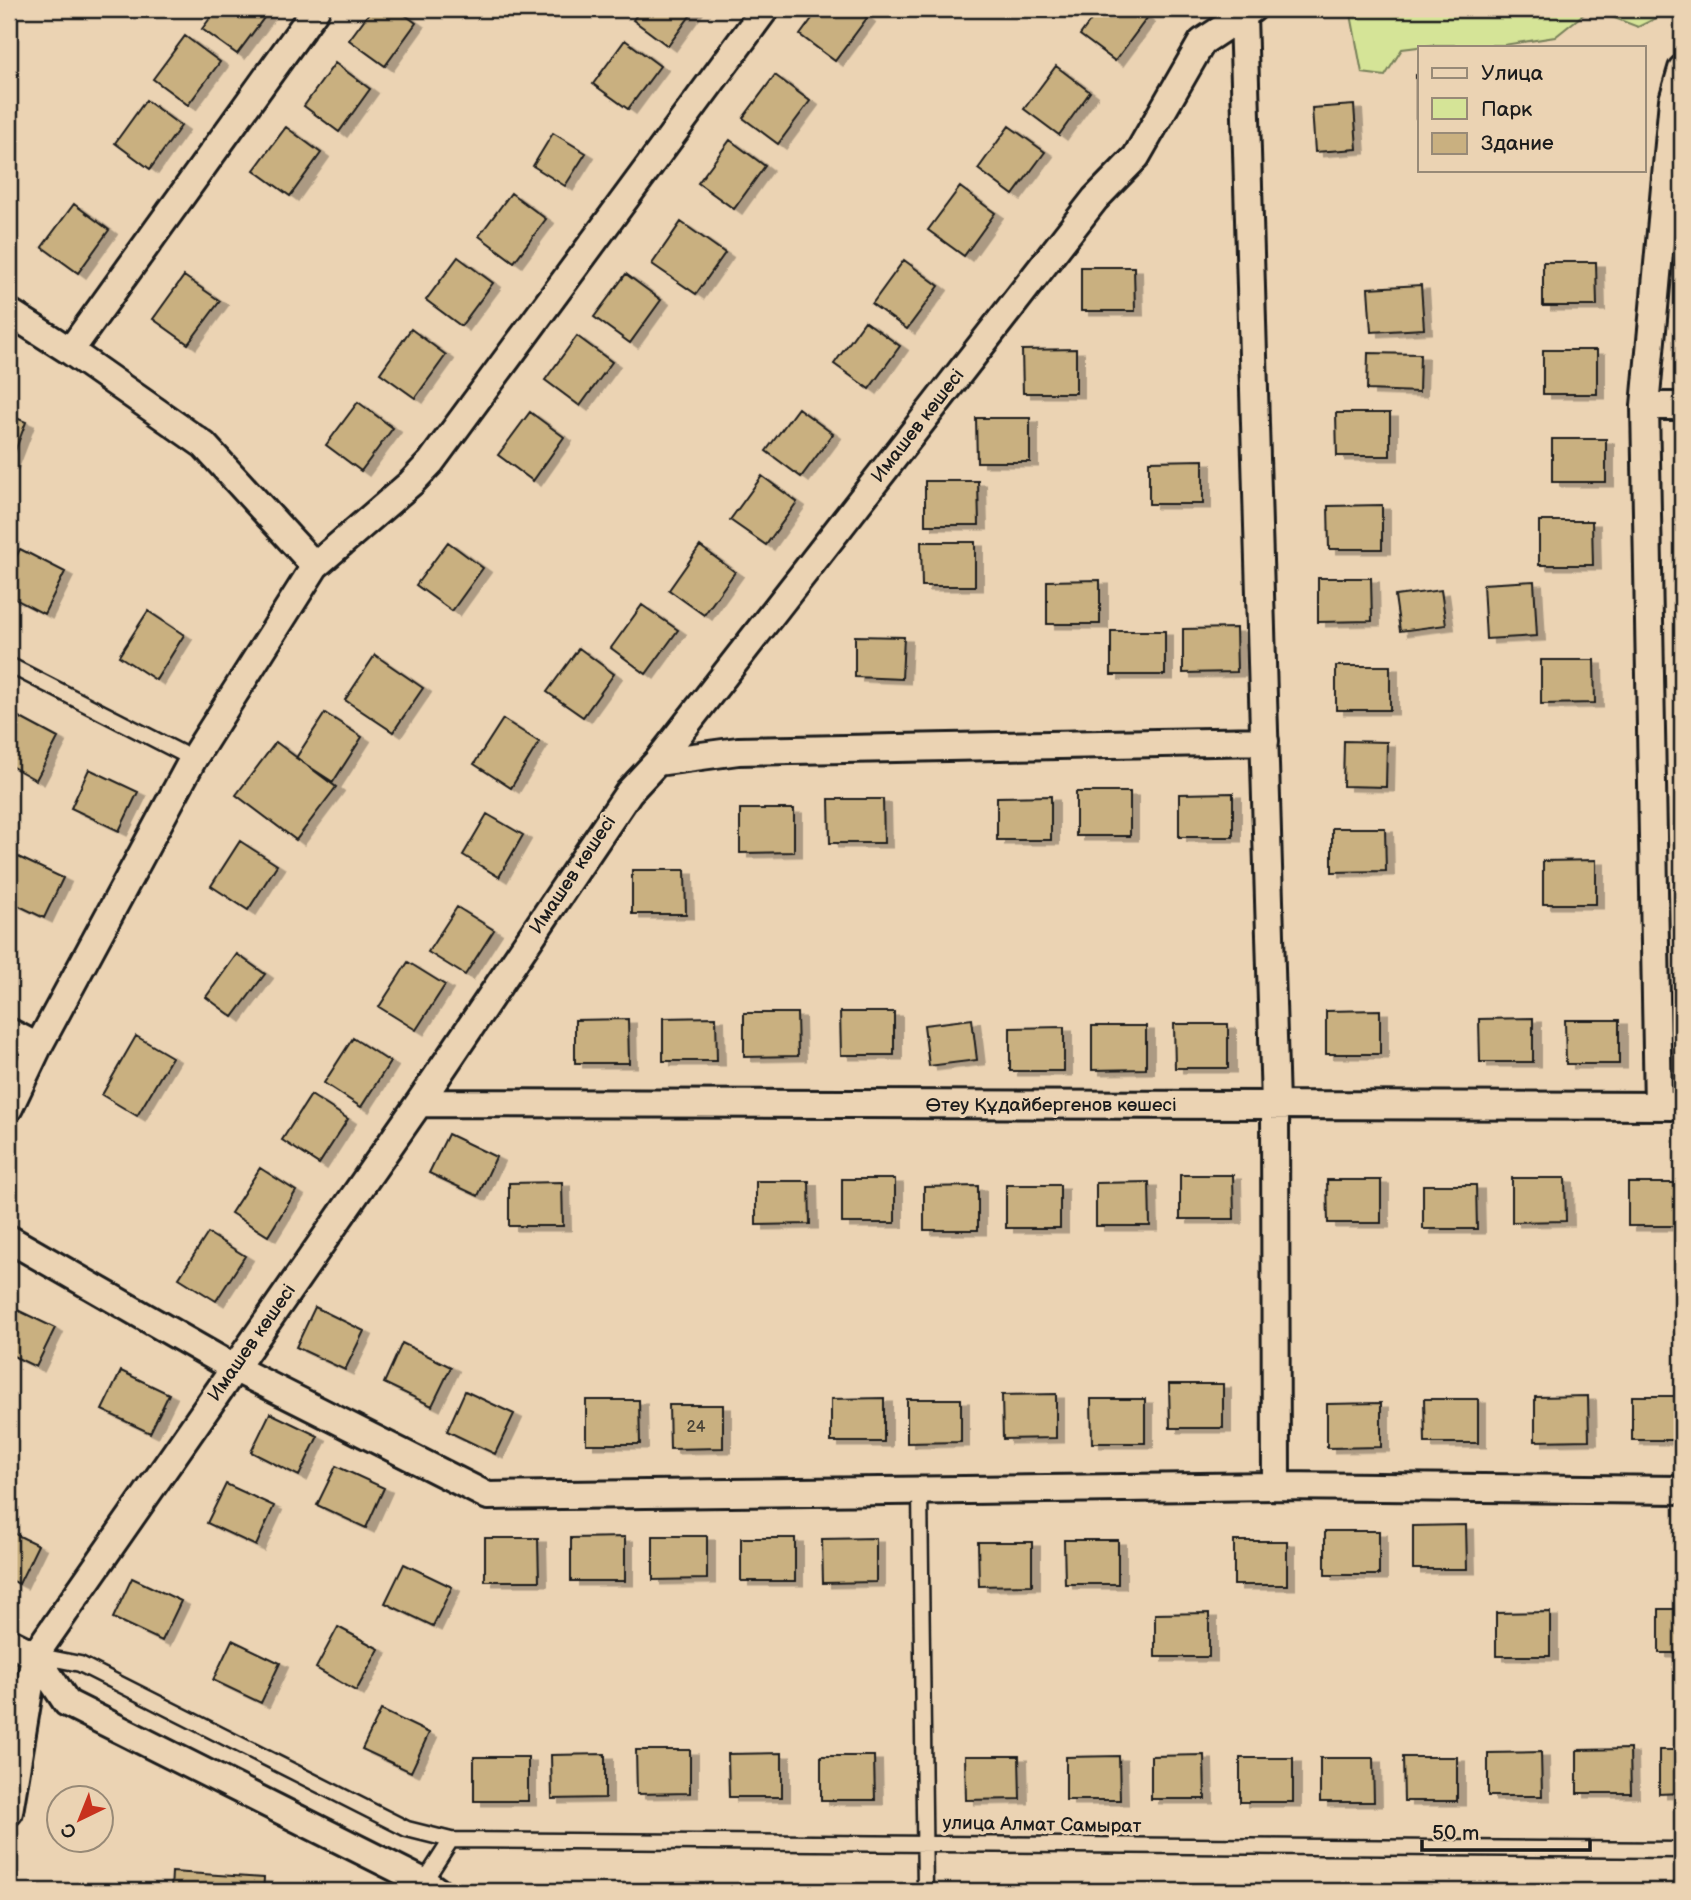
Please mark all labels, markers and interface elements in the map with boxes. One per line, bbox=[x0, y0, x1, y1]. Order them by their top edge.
legend bbox=[1418, 46, 1646, 172]
text: Улица bbox=[1481, 61, 1544, 86]
text: Парк bbox=[1481, 97, 1532, 122]
text: Здание bbox=[1481, 131, 1554, 156]
street label: Имашев көшесі bbox=[867, 365, 969, 487]
street label: Имашев көшесі bbox=[525, 811, 621, 939]
street label: Өтеу Құдайбергенов көшесі bbox=[925, 1094, 1177, 1117]
street label: Имашев көшесі bbox=[203, 1280, 301, 1406]
house number: 24 bbox=[687, 1418, 706, 1437]
north arrow bbox=[46, 1784, 116, 1854]
scale bar bbox=[1422, 1809, 1590, 1853]
street label: улица Алмат Самырат bbox=[942, 1812, 1142, 1838]
text: С bbox=[57, 1817, 82, 1843]
text: 50 m bbox=[1432, 1821, 1479, 1846]

